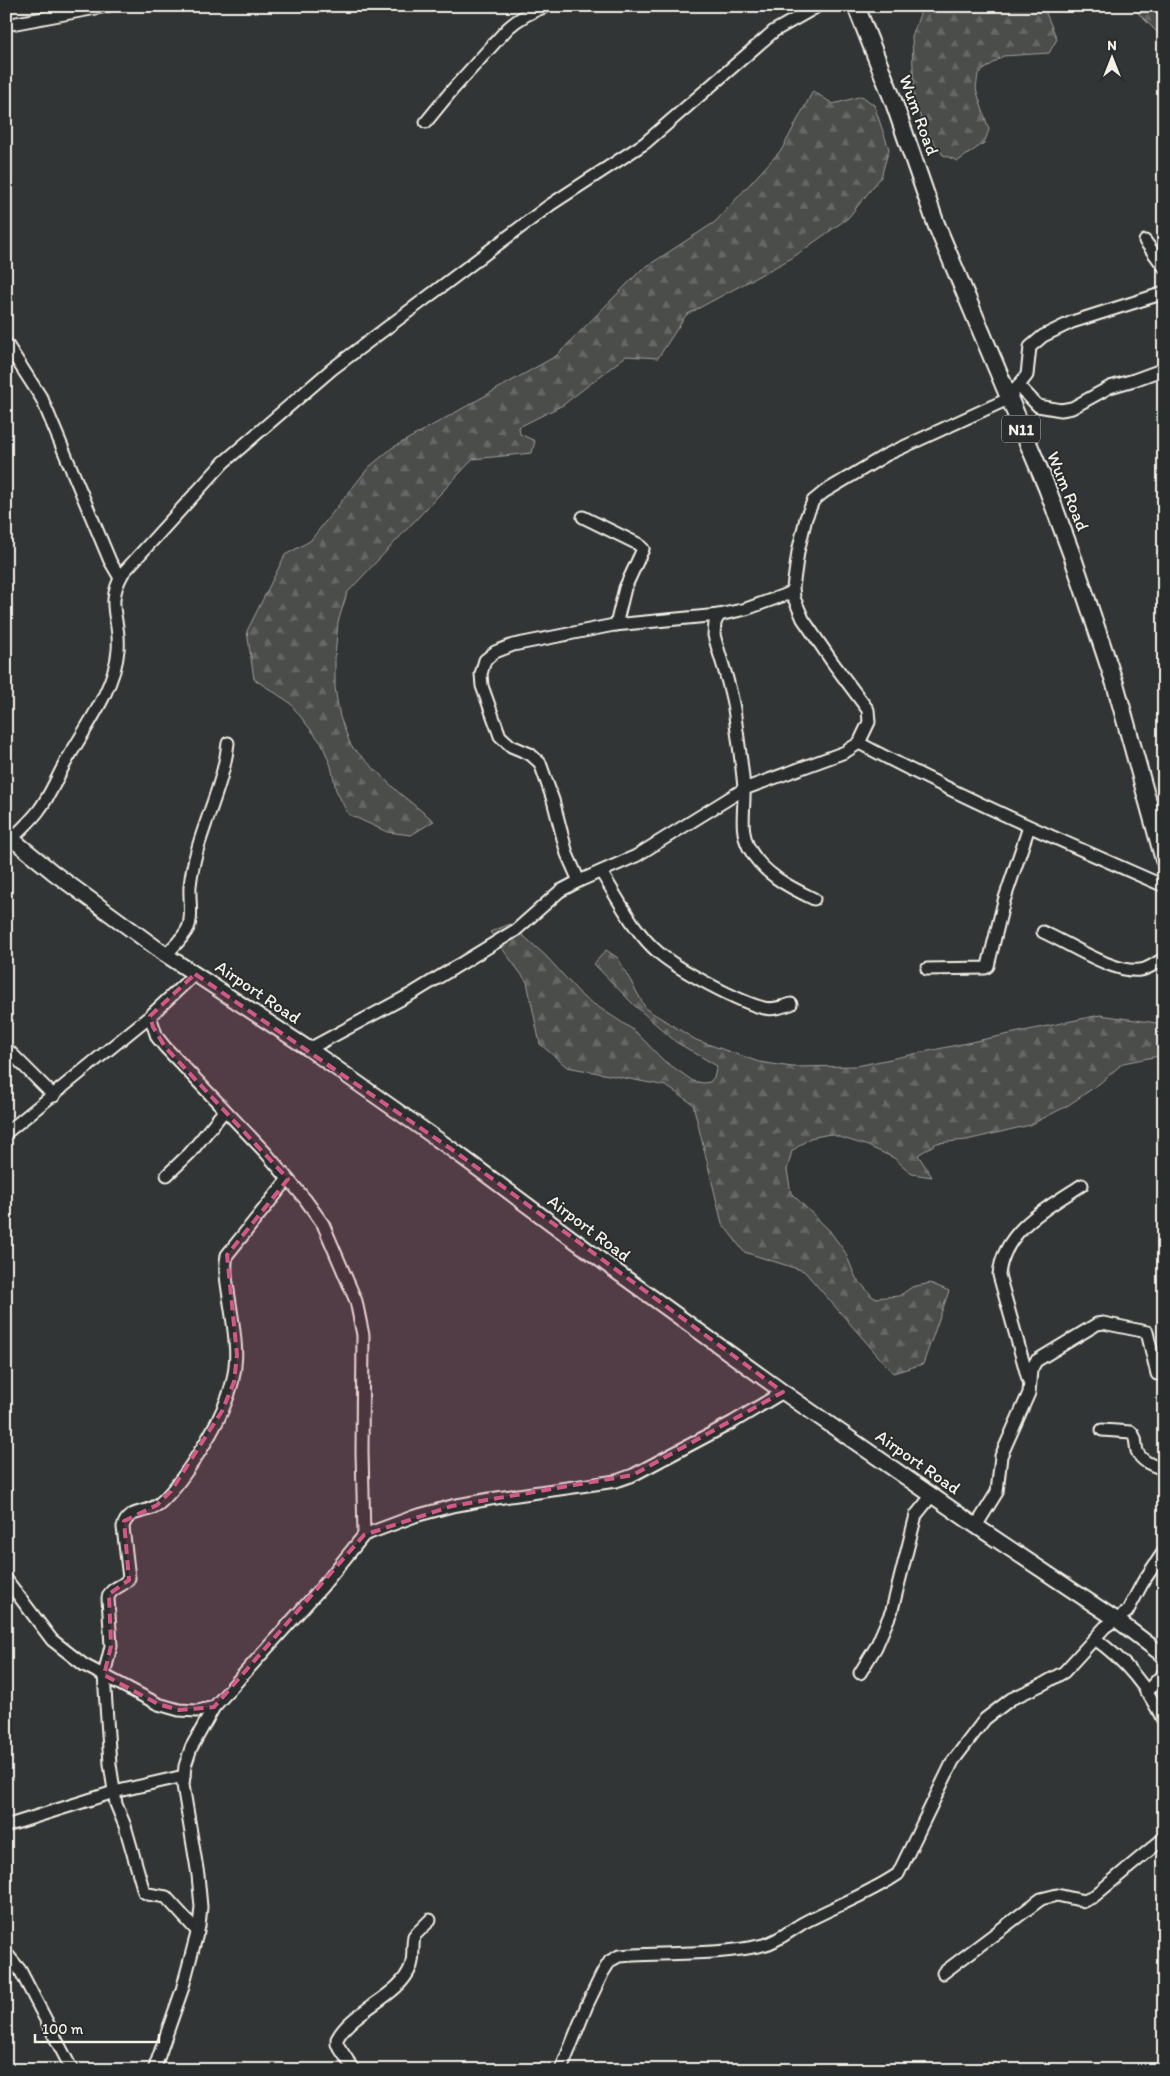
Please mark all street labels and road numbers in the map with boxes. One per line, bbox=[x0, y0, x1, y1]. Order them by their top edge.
street label: Wum Road bbox=[894, 72, 944, 158]
road number: N11 bbox=[1002, 416, 1040, 442]
street label: Wum Road bbox=[1042, 448, 1094, 534]
street label: Airport Road bbox=[211, 955, 305, 1029]
street label: Airport Road bbox=[543, 1190, 635, 1267]
street label: Airport Road bbox=[871, 1425, 965, 1499]

